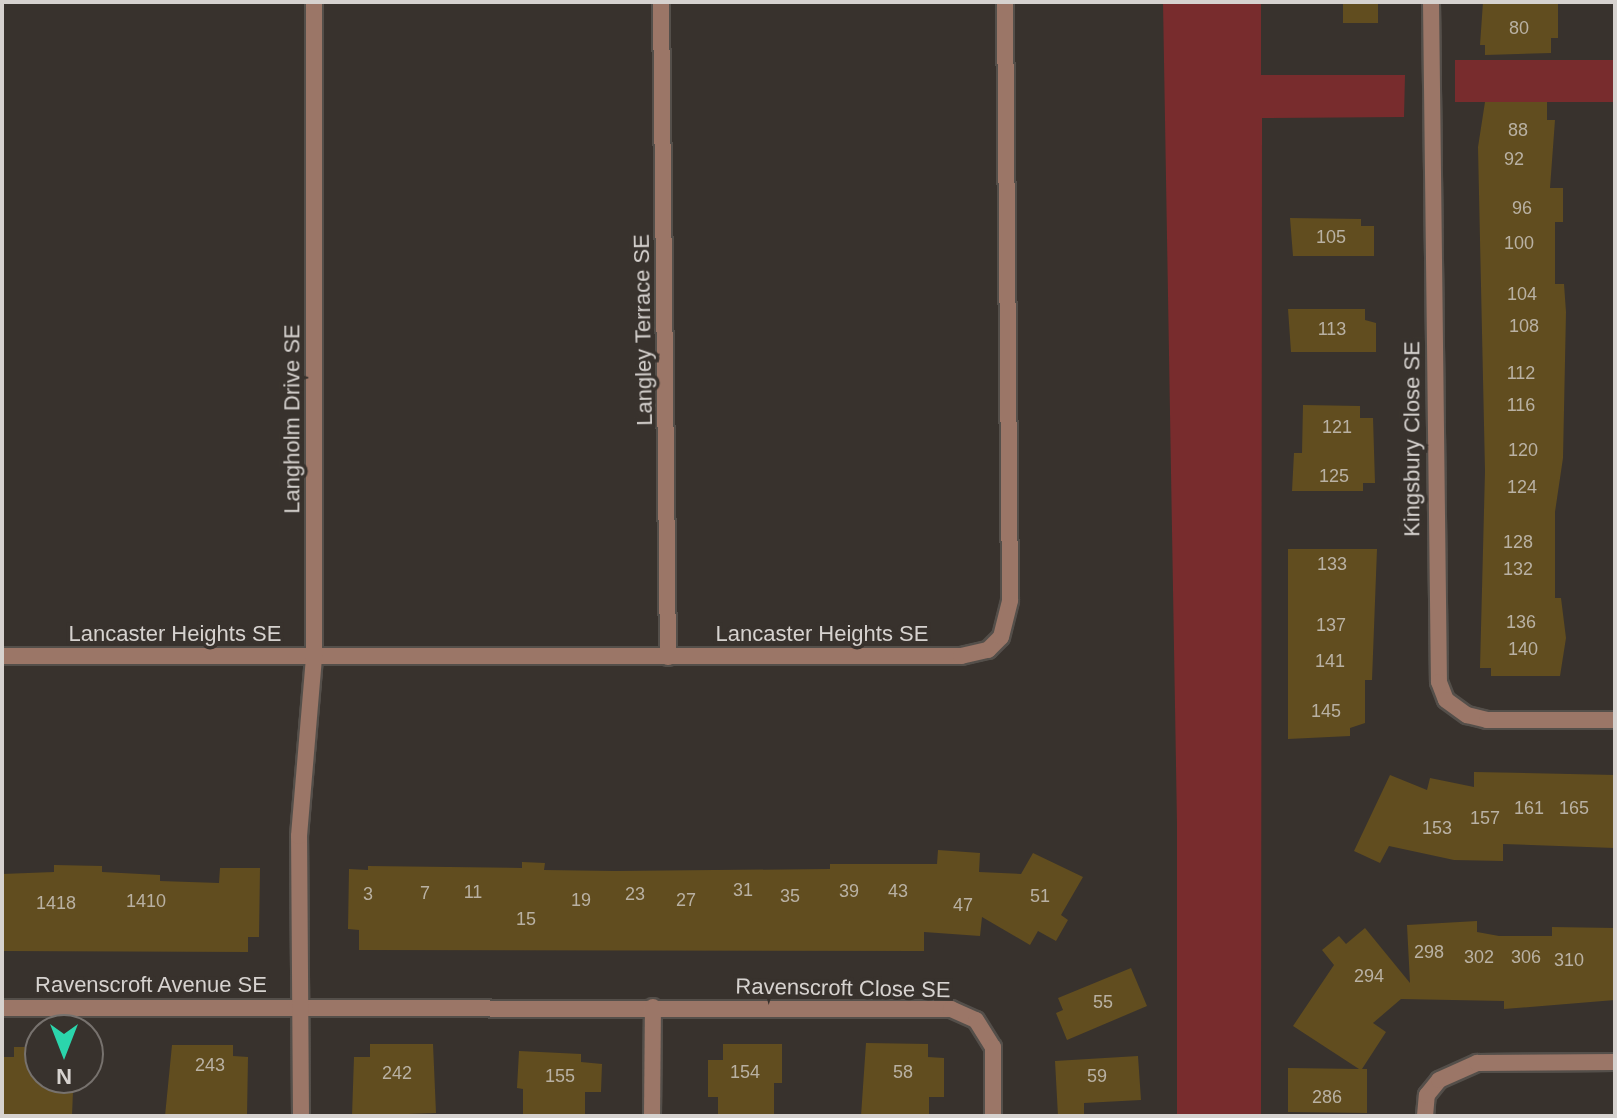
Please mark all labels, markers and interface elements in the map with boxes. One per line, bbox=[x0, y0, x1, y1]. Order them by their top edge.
house number: 80 bbox=[1509, 17, 1529, 39]
house number: 88 bbox=[1508, 119, 1528, 141]
house number: 92 bbox=[1504, 148, 1524, 170]
house number: 96 bbox=[1512, 197, 1532, 219]
house number: 105 bbox=[1316, 226, 1346, 248]
house number: 100 bbox=[1504, 232, 1534, 254]
street label: Langley Terrace SE bbox=[628, 234, 658, 426]
house number: 104 bbox=[1507, 283, 1537, 305]
house number: 108 bbox=[1509, 315, 1539, 337]
house number: 113 bbox=[1318, 318, 1346, 340]
street label: Langholm Drive SE bbox=[279, 324, 305, 514]
street label: Kingsbury Close SE bbox=[1399, 341, 1425, 537]
house number: 112 bbox=[1507, 362, 1535, 384]
house number: 116 bbox=[1507, 394, 1535, 416]
house number: 121 bbox=[1322, 416, 1352, 438]
house number: 120 bbox=[1508, 439, 1538, 461]
house number: 125 bbox=[1319, 465, 1349, 487]
house number: 124 bbox=[1507, 476, 1537, 498]
house number: 128 bbox=[1503, 531, 1533, 553]
house number: 133 bbox=[1317, 553, 1347, 575]
house number: 132 bbox=[1503, 558, 1533, 580]
house number: 136 bbox=[1506, 611, 1536, 633]
house number: 137 bbox=[1316, 614, 1346, 636]
street label: Lancaster Heights SE bbox=[69, 621, 281, 647]
street label: Lancaster Heights SE bbox=[716, 621, 928, 647]
house number: 140 bbox=[1508, 638, 1538, 660]
house number: 141 bbox=[1315, 650, 1345, 672]
house number: 145 bbox=[1311, 700, 1341, 722]
house number: 161 bbox=[1514, 797, 1544, 819]
house number: 165 bbox=[1559, 797, 1589, 819]
house number: 157 bbox=[1470, 807, 1500, 829]
house number: 153 bbox=[1422, 817, 1452, 839]
house number: 31 bbox=[733, 879, 753, 901]
house number: 39 bbox=[839, 880, 859, 902]
house number: 43 bbox=[888, 880, 908, 902]
house number: 11 bbox=[464, 881, 482, 903]
house number: 7 bbox=[420, 882, 430, 904]
house number: 3 bbox=[363, 883, 373, 905]
house number: 23 bbox=[625, 883, 645, 905]
house number: 35 bbox=[780, 885, 800, 907]
house number: 51 bbox=[1030, 885, 1050, 907]
house number: 19 bbox=[571, 889, 591, 911]
house number: 27 bbox=[676, 889, 696, 911]
house number: 1410 bbox=[126, 890, 166, 912]
house number: 1418 bbox=[36, 892, 76, 914]
house number: 47 bbox=[953, 894, 973, 916]
house number: 15 bbox=[516, 908, 536, 930]
house number: 298 bbox=[1414, 941, 1444, 963]
house number: 302 bbox=[1464, 946, 1494, 968]
house number: 306 bbox=[1511, 946, 1541, 968]
house number: 310 bbox=[1554, 949, 1584, 971]
house number: 294 bbox=[1354, 965, 1384, 987]
street label: Ravenscroft Avenue SE bbox=[34, 972, 268, 998]
street label: Ravenscroft Close SE bbox=[735, 973, 951, 1003]
house number: 55 bbox=[1093, 991, 1113, 1013]
north arrow bbox=[24, 1014, 104, 1094]
house number: 243 bbox=[195, 1054, 225, 1076]
house number: 154 bbox=[730, 1061, 760, 1083]
house number: 58 bbox=[893, 1061, 913, 1083]
house number: 242 bbox=[382, 1062, 412, 1084]
text: N bbox=[56, 1064, 72, 1089]
house number: 155 bbox=[545, 1065, 575, 1087]
house number: 59 bbox=[1087, 1065, 1107, 1087]
house number: 286 bbox=[1312, 1086, 1342, 1108]

